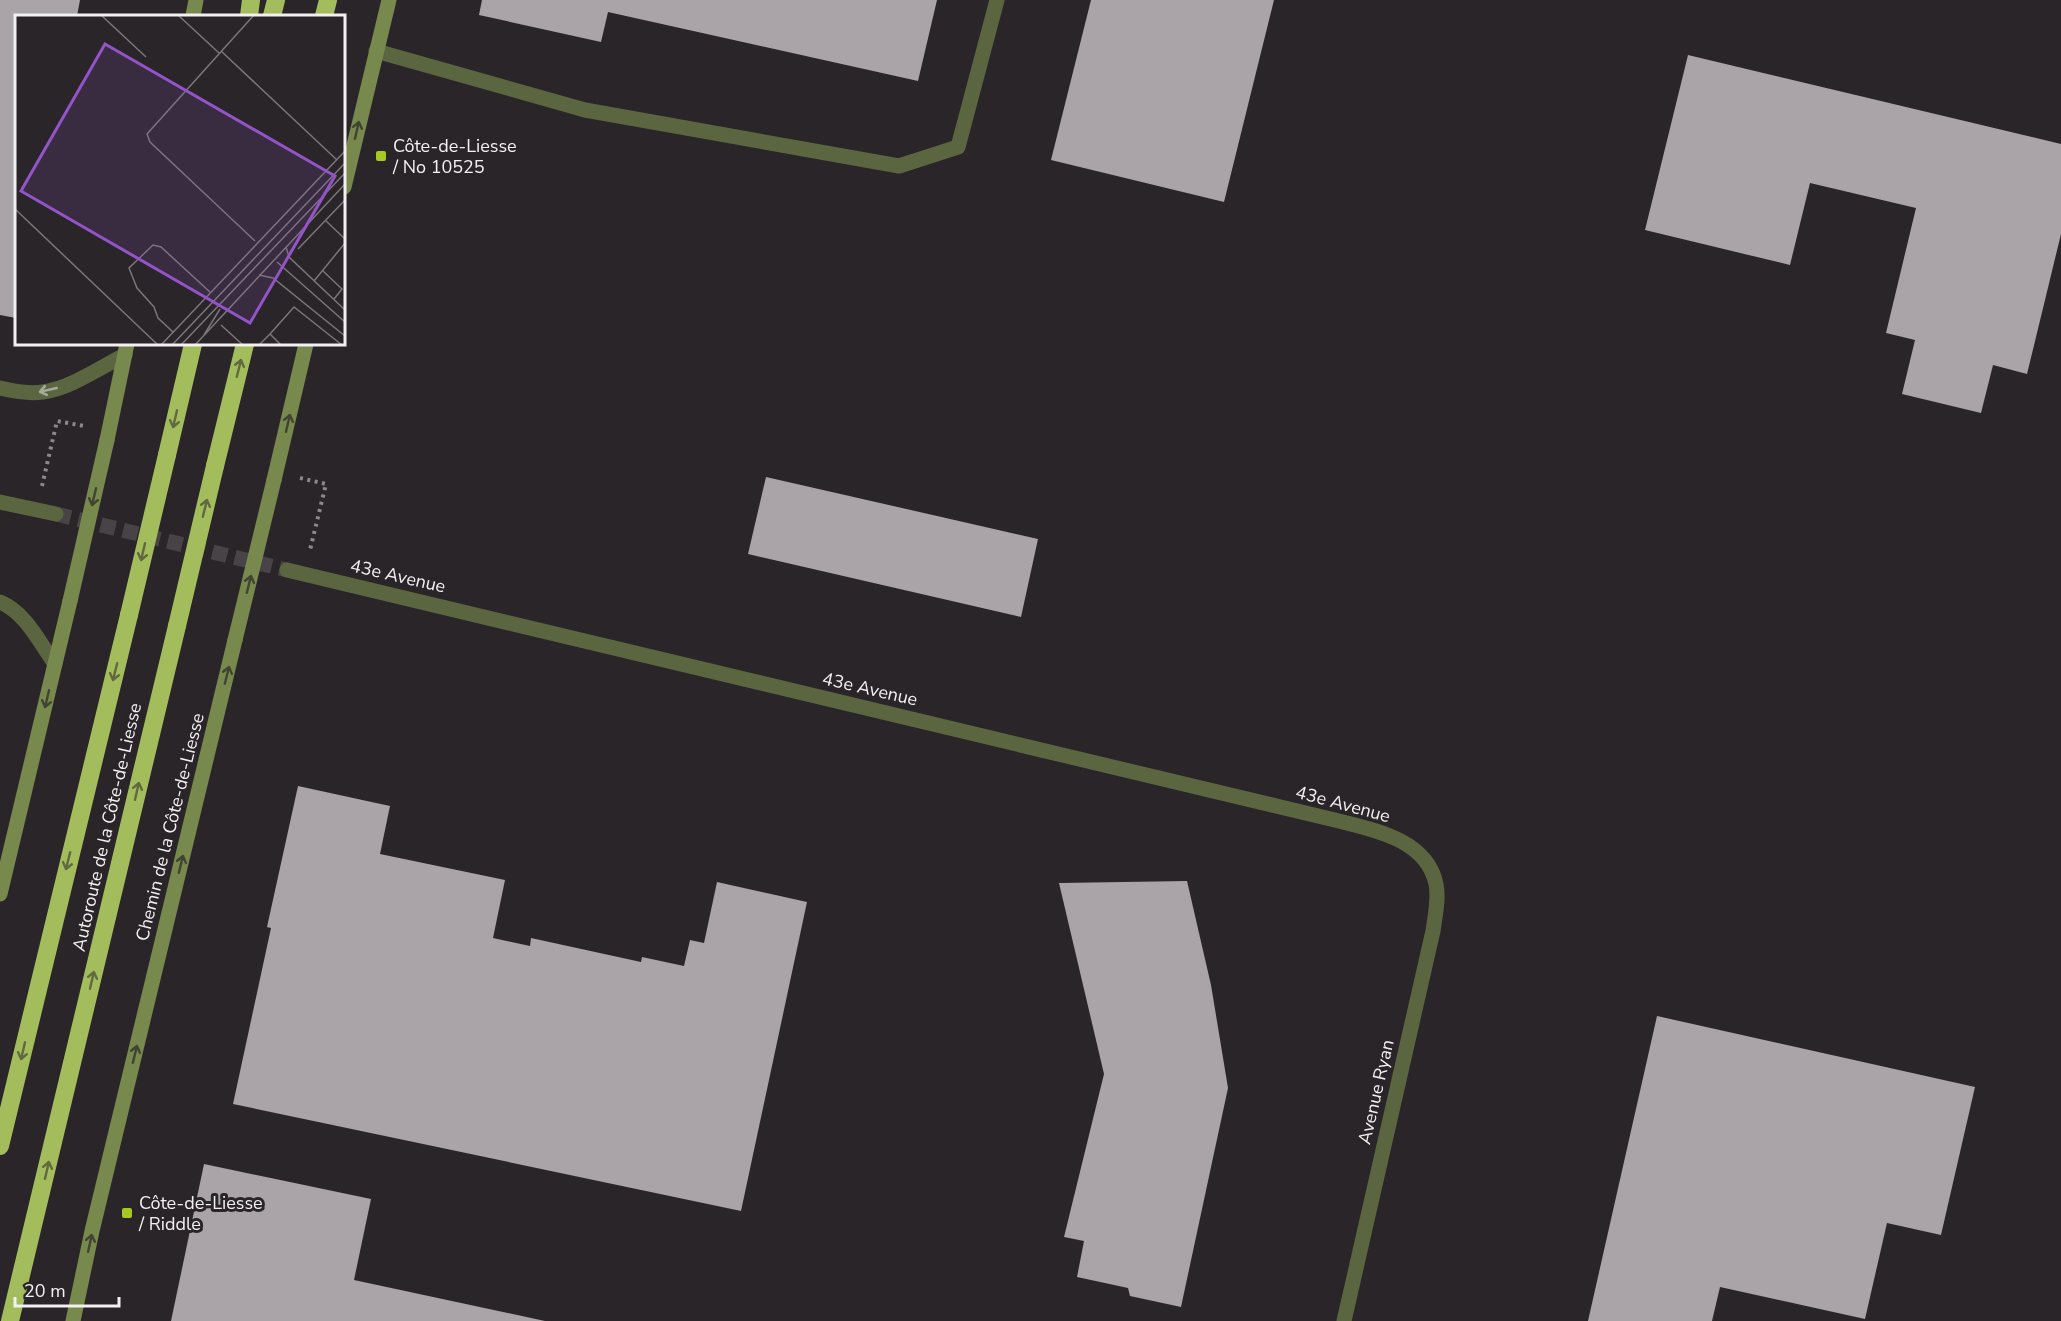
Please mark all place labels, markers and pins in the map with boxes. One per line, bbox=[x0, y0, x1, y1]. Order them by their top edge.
place label: Côte-de-Liesse / No 10525 bbox=[392, 134, 517, 179]
marker: Côte-de-Liesse / No 10525 bbox=[374, 149, 388, 163]
place label: Côte-de-Liesse / Riddle bbox=[138, 1191, 263, 1236]
marker: Côte-de-Liesse / Riddle bbox=[120, 1206, 134, 1220]

